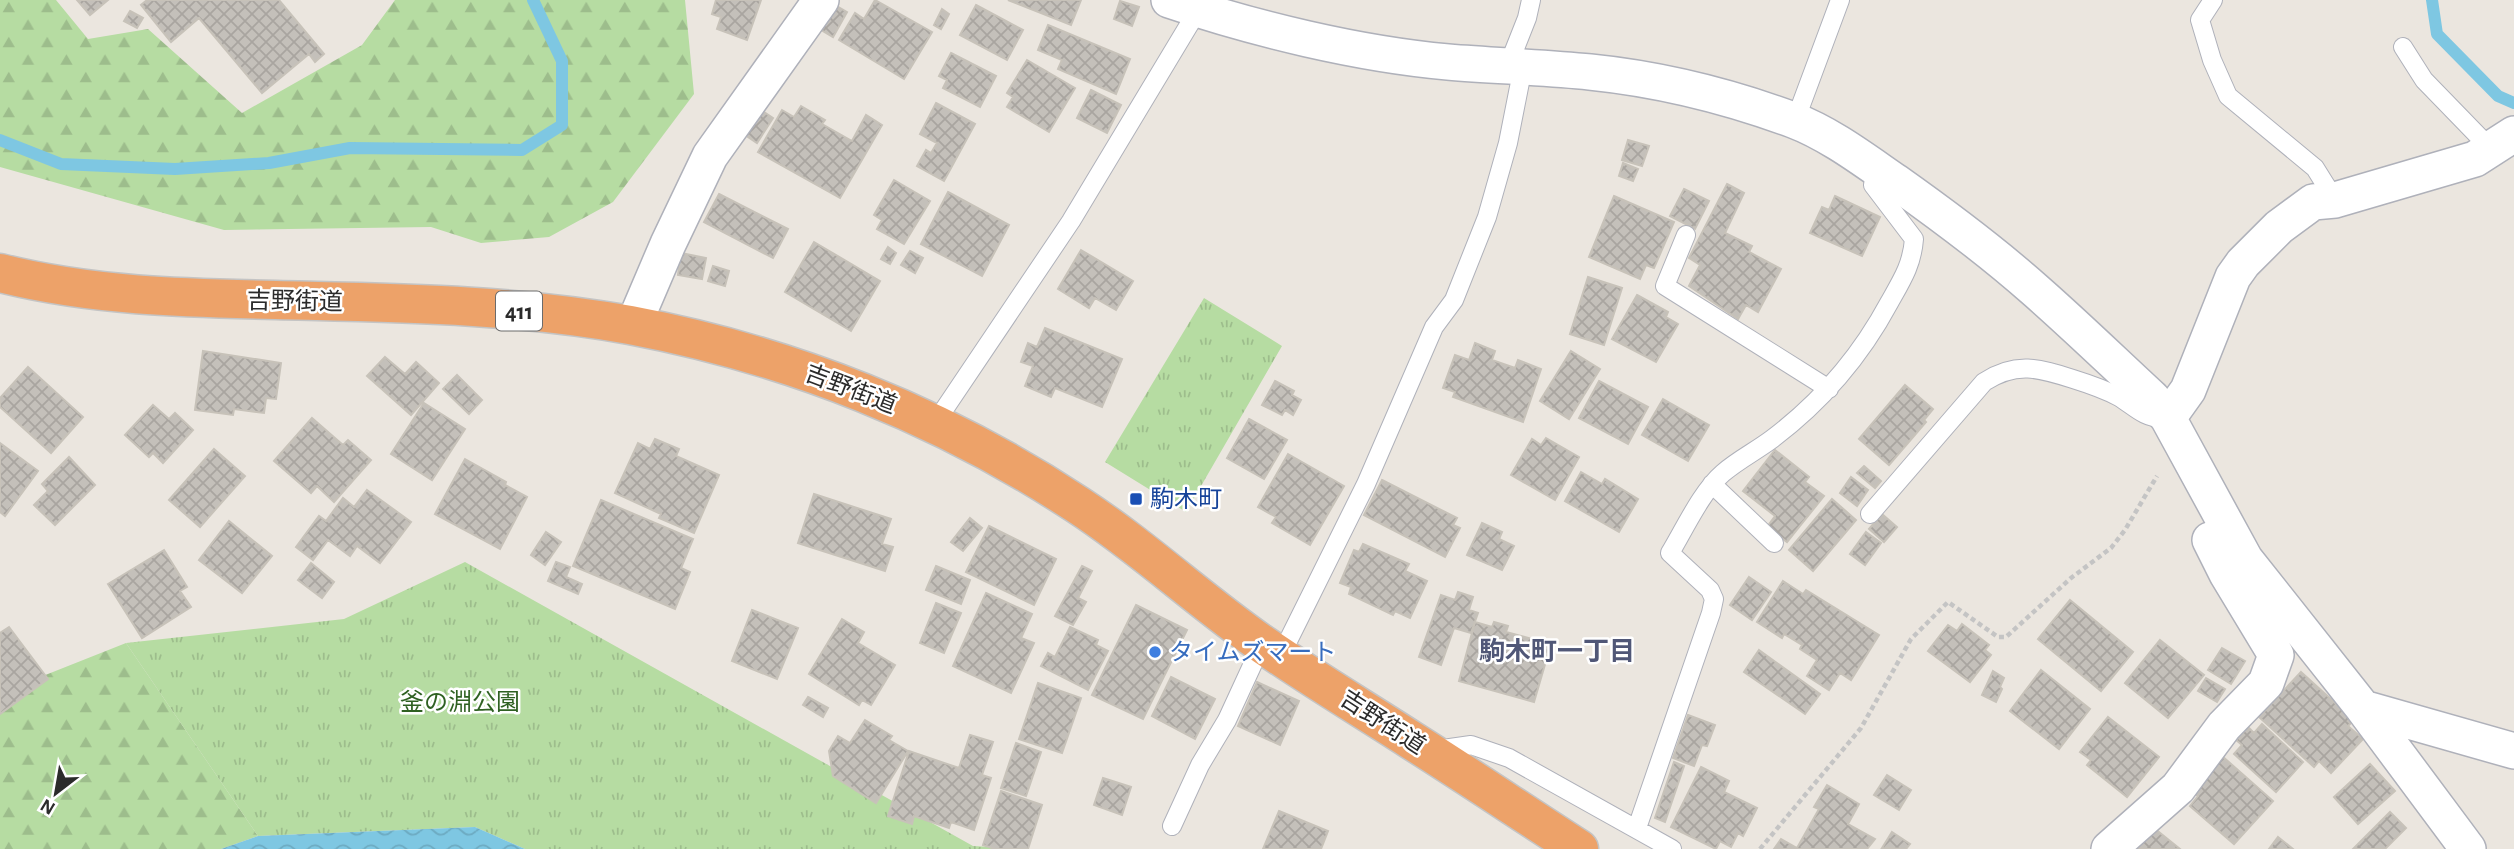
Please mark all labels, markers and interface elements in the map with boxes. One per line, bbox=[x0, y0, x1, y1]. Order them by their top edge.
street label: 吉野街道 bbox=[247, 287, 343, 315]
road number: 411 bbox=[496, 292, 542, 330]
street label: 吉野街道 bbox=[802, 360, 900, 418]
place label: 駒木町 bbox=[1150, 486, 1222, 512]
marker: 駒木町 bbox=[1128, 491, 1144, 507]
district label: 駒木町一丁目 bbox=[1479, 637, 1635, 665]
place label: タイムズマート bbox=[1169, 639, 1337, 665]
marker: タイムズマート bbox=[1147, 644, 1163, 660]
street label: 吉野街道 bbox=[1336, 685, 1430, 759]
park label: 釜の淵公園 bbox=[400, 689, 520, 715]
north arrow bbox=[21, 758, 91, 828]
text: N bbox=[37, 795, 59, 818]

